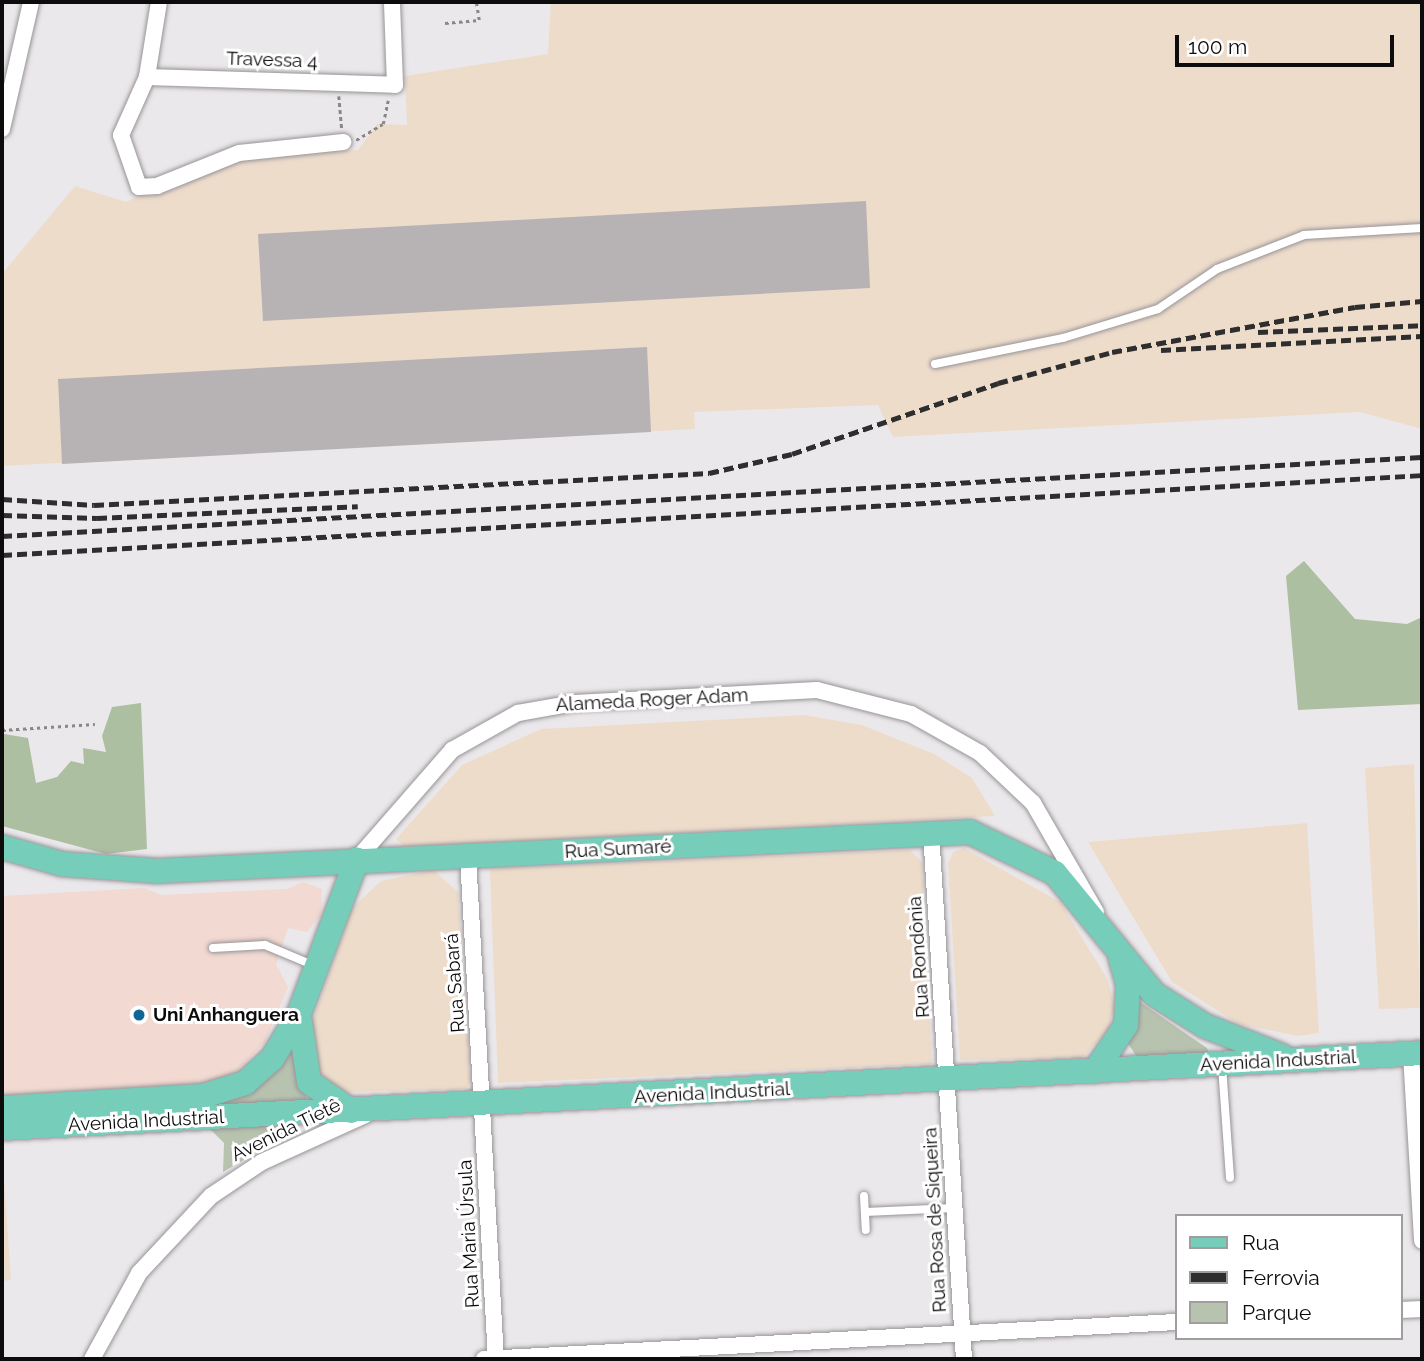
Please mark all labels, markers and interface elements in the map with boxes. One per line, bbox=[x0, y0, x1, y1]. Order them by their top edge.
scale bar bbox=[1179, 21, 1398, 65]
text: 100 m bbox=[1188, 34, 1247, 59]
street label: Travessa 4 bbox=[226, 47, 318, 73]
street label: Alameda Roger Adam bbox=[555, 684, 749, 716]
street label: Rua Sumaré bbox=[564, 835, 672, 863]
street label: Rua Rondônia bbox=[903, 895, 935, 1019]
street label: Rua Sabará bbox=[440, 932, 470, 1034]
place label: Uni Anhanguera bbox=[153, 1004, 299, 1026]
marker: Uni Anhanguera bbox=[131, 1007, 147, 1023]
street label: Avenida Industrial bbox=[1199, 1046, 1357, 1076]
street label: Avenida Industrial bbox=[633, 1078, 791, 1108]
street label: Avenida Tietê bbox=[227, 1094, 345, 1166]
street label: Avenida Industrial bbox=[67, 1106, 225, 1136]
street label: Rua Rosa de Siqueira bbox=[919, 1127, 951, 1313]
street label: Rua Maria Úrsula bbox=[454, 1159, 484, 1309]
legend bbox=[1176, 1214, 1403, 1340]
text: Rua bbox=[1242, 1230, 1279, 1255]
text: Ferrovia bbox=[1242, 1265, 1320, 1290]
text: Parque bbox=[1242, 1300, 1311, 1325]

